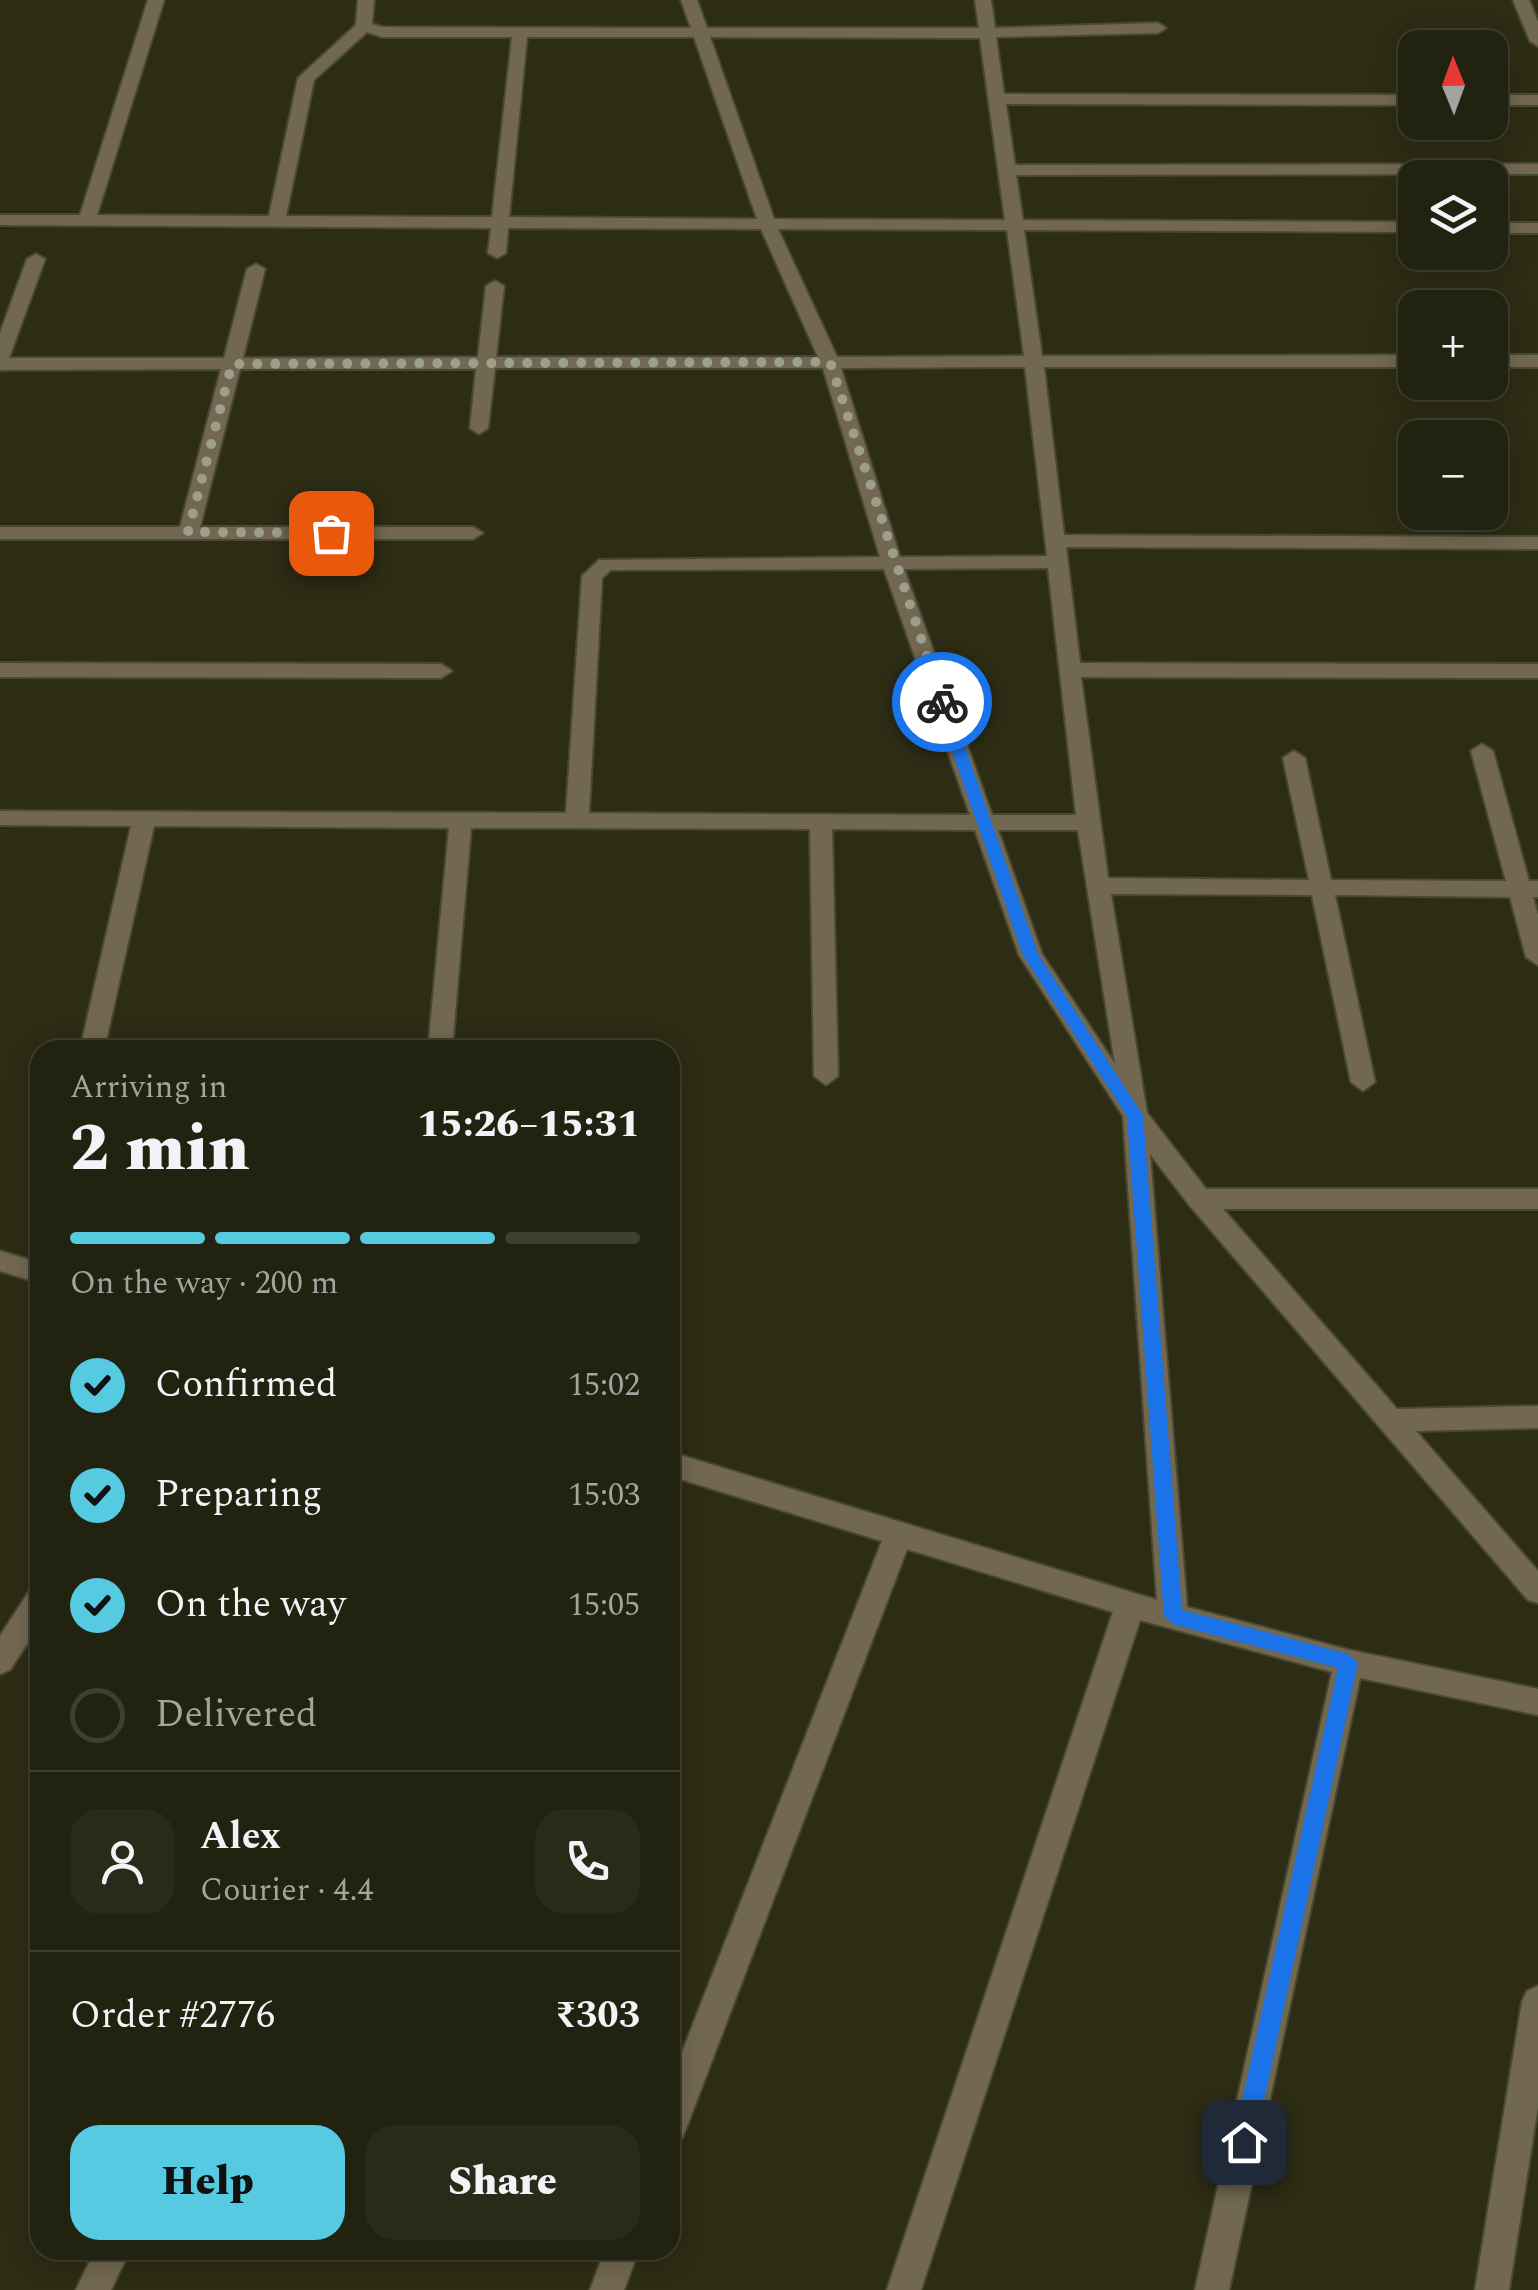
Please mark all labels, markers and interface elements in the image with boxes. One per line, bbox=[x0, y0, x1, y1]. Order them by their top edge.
north arrow bbox=[1398, 30, 1508, 140]
map controls bbox=[1398, 30, 1508, 530]
button: layers bbox=[1398, 160, 1508, 270]
button: + bbox=[1398, 290, 1508, 400]
button: − bbox=[1398, 420, 1508, 530]
pin bbox=[289, 491, 374, 576]
icon: bag bbox=[304, 506, 359, 561]
courier bbox=[892, 652, 992, 752]
icon: bike bbox=[915, 675, 970, 730]
text: Arriving in bbox=[70, 1063, 227, 1112]
text: 15:26–15:31 bbox=[417, 1096, 640, 1154]
text: 2 min bbox=[70, 1100, 250, 1199]
text: On the way · 200 m bbox=[70, 1259, 338, 1308]
text: Confirmed bbox=[155, 1356, 337, 1414]
icon: check bbox=[70, 1358, 125, 1413]
text: 15:02 bbox=[568, 1361, 640, 1410]
text: Preparing bbox=[155, 1466, 322, 1524]
icon: check bbox=[70, 1468, 125, 1523]
text: 15:03 bbox=[568, 1471, 640, 1520]
text: On the way bbox=[155, 1576, 346, 1634]
icon: check bbox=[70, 1578, 125, 1633]
text: 15:05 bbox=[568, 1581, 640, 1630]
text: Delivered bbox=[155, 1686, 317, 1744]
text: Alex bbox=[200, 1808, 281, 1866]
button: person bbox=[70, 1809, 175, 1914]
button: phone bbox=[535, 1809, 640, 1914]
text: Courier · 4.4 bbox=[200, 1866, 373, 1915]
text: Order #2776 bbox=[70, 1987, 275, 2045]
text: ₹303 bbox=[555, 1987, 640, 2045]
pin bbox=[1202, 2100, 1287, 2185]
icon: home bbox=[1217, 2115, 1272, 2170]
button: Help bbox=[70, 2125, 345, 2240]
button: Share bbox=[365, 2125, 640, 2240]

